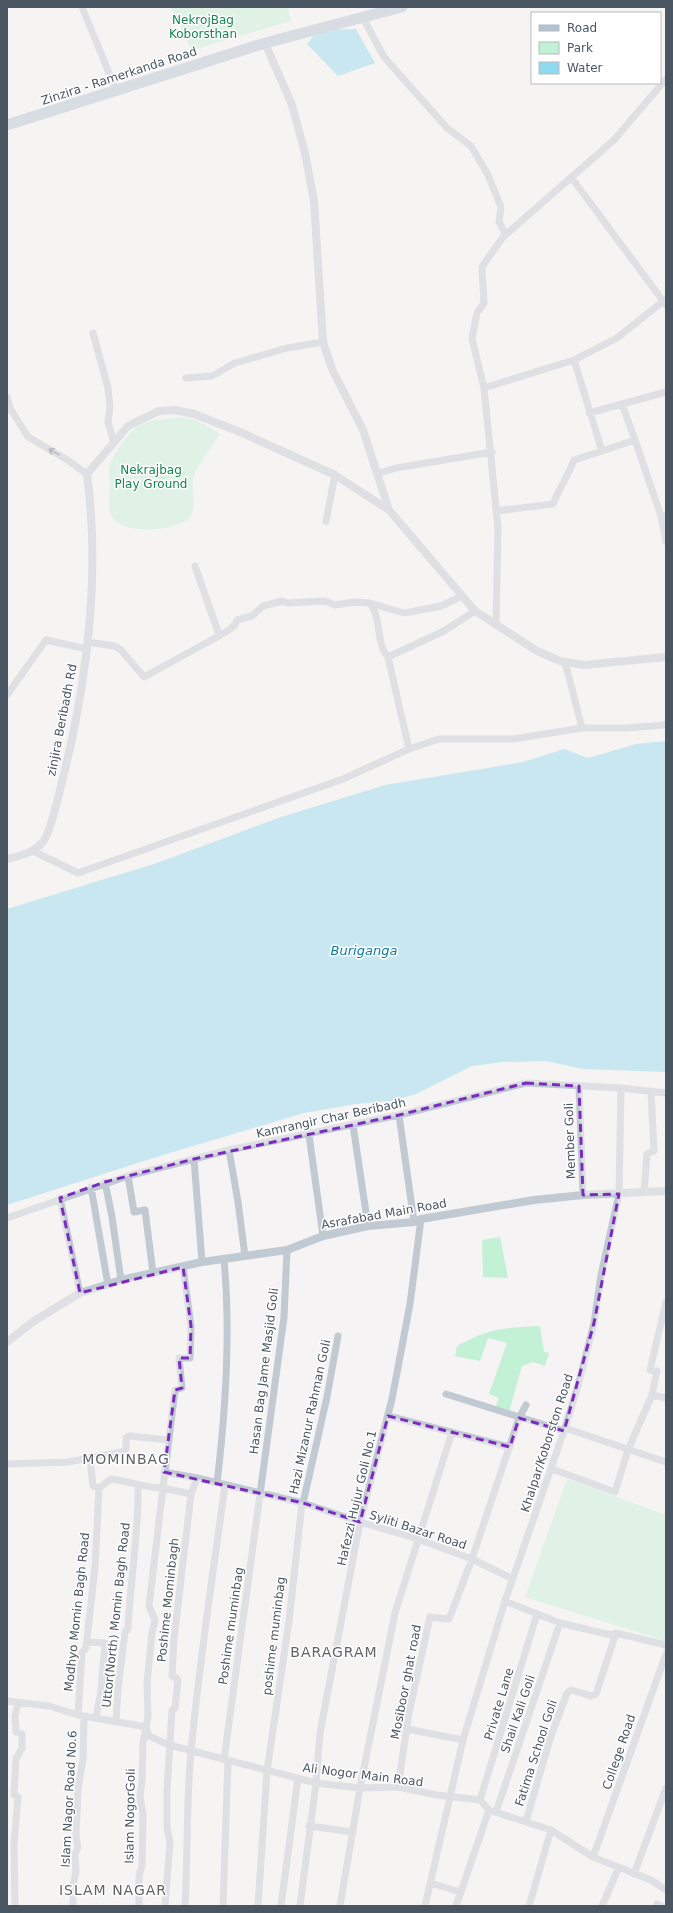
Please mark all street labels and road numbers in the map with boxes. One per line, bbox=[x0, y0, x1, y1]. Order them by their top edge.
street label: Zinzira - Ramerkanda Road bbox=[39, 44, 199, 108]
street label: zinjira Beribadh Rd bbox=[44, 663, 80, 777]
street label: Kamrangir Char Beribadh bbox=[255, 1095, 407, 1141]
street label: Member Goli bbox=[562, 1103, 578, 1179]
street label: Asrafabad Main Road bbox=[320, 1196, 448, 1232]
street label: Hasan Bag Jame Masjid Goli bbox=[247, 1287, 281, 1455]
street label: Hazi Mizanur Rahman Goli bbox=[287, 1338, 333, 1496]
street label: Khalpar/Koborston Road bbox=[518, 1372, 576, 1514]
street label: Hafezzi Hujur Goli No.1 bbox=[335, 1429, 379, 1567]
street label: Syliti Bazar Road bbox=[368, 1508, 468, 1552]
street label: Uttor(North) Momin Bagh Road bbox=[99, 1522, 133, 1708]
street label: Modhyo Momin Bagh Road bbox=[62, 1532, 92, 1692]
street label: Poshime Mominbagh bbox=[155, 1537, 181, 1663]
street label: Poshime muminbag bbox=[216, 1566, 246, 1686]
street label: poshime muminbag bbox=[260, 1576, 288, 1696]
street label: Mosiboor ghat road bbox=[388, 1624, 424, 1740]
street label: Private Lane bbox=[481, 1666, 517, 1742]
street label: Shail Kali Goli bbox=[498, 1673, 538, 1755]
street label: Fatima School Goli bbox=[512, 1698, 560, 1808]
street label: College Road bbox=[600, 1713, 638, 1791]
street label: Islam Nagor Road No.6 bbox=[58, 1730, 80, 1868]
street label: Ali Nogor Main Road bbox=[302, 1761, 424, 1789]
street label: Islam NogorGoli bbox=[122, 1768, 138, 1864]

